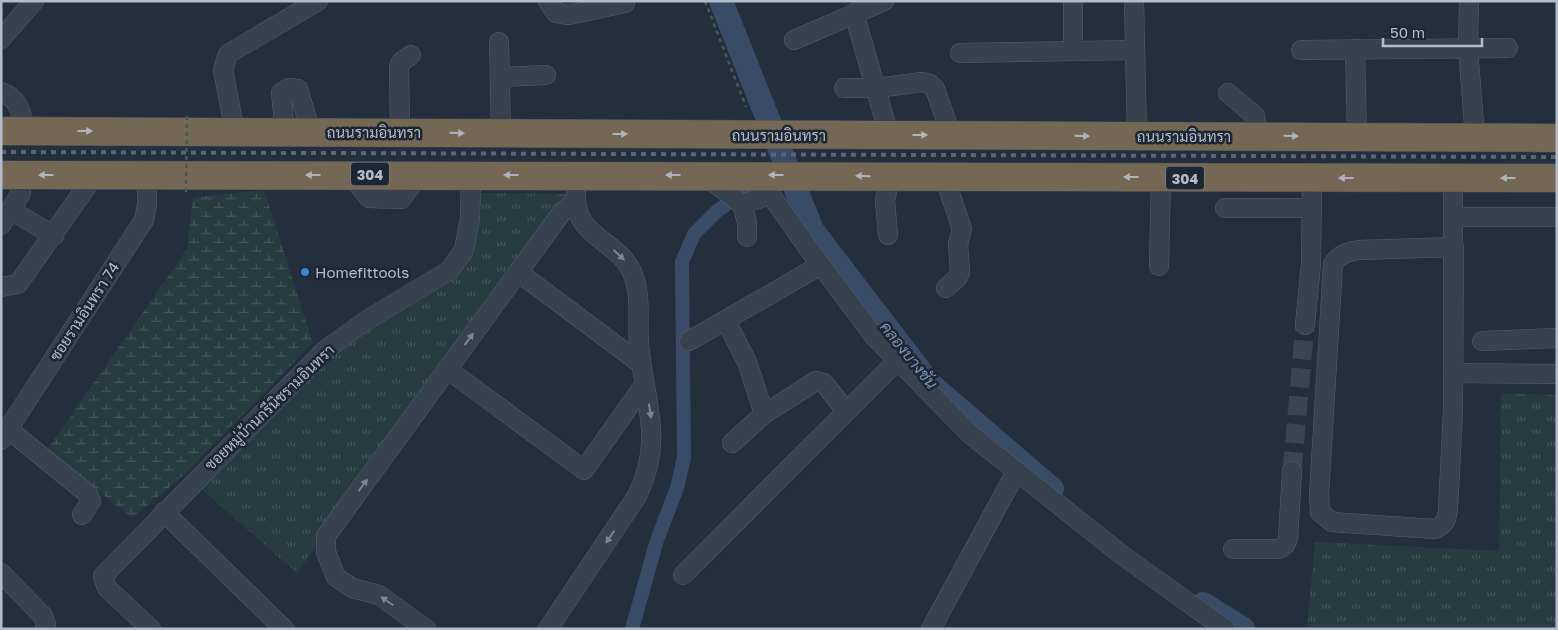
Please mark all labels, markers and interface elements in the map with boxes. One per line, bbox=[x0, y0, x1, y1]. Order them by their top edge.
scale bar bbox=[1383, 15, 1482, 47]
text: 50 m bbox=[1390, 23, 1425, 41]
street label: ถนนรามอินทรา bbox=[327, 123, 421, 141]
street label: ถนนรามอินทรา bbox=[732, 126, 826, 144]
one-way arrow bbox=[77, 127, 93, 135]
street label: ถนนรามอินทรา bbox=[1137, 127, 1231, 145]
one-way arrow bbox=[450, 129, 466, 137]
one-way arrow bbox=[612, 130, 628, 138]
one-way arrow bbox=[912, 131, 928, 139]
one-way arrow bbox=[1074, 132, 1090, 140]
one-way arrow bbox=[1283, 133, 1299, 141]
road number: 304 bbox=[351, 162, 389, 185]
road number: 304 bbox=[1166, 167, 1204, 190]
one-way arrow bbox=[37, 171, 53, 179]
one-way arrow bbox=[305, 171, 321, 179]
one-way arrow bbox=[502, 171, 518, 179]
one-way arrow bbox=[665, 171, 681, 179]
one-way arrow bbox=[768, 171, 784, 179]
one-way arrow bbox=[855, 172, 871, 180]
one-way arrow bbox=[1122, 173, 1138, 181]
one-way arrow bbox=[1337, 174, 1353, 182]
one-way arrow bbox=[1500, 174, 1516, 182]
one-way arrow bbox=[612, 249, 624, 261]
street label: ซอยรามอินทรา 74 bbox=[45, 258, 123, 364]
place label: Homefittools bbox=[315, 263, 409, 281]
marker: Homefittools bbox=[299, 266, 311, 278]
water label: คลองบางชัน bbox=[876, 317, 942, 393]
one-way arrow bbox=[464, 332, 474, 346]
street label: ซอยหมู่บ้านกรีนิชรามอินทรา bbox=[201, 340, 339, 475]
one-way arrow bbox=[646, 404, 654, 420]
one-way arrow bbox=[358, 478, 368, 492]
one-way arrow bbox=[605, 530, 615, 543]
one-way arrow bbox=[380, 596, 393, 606]

